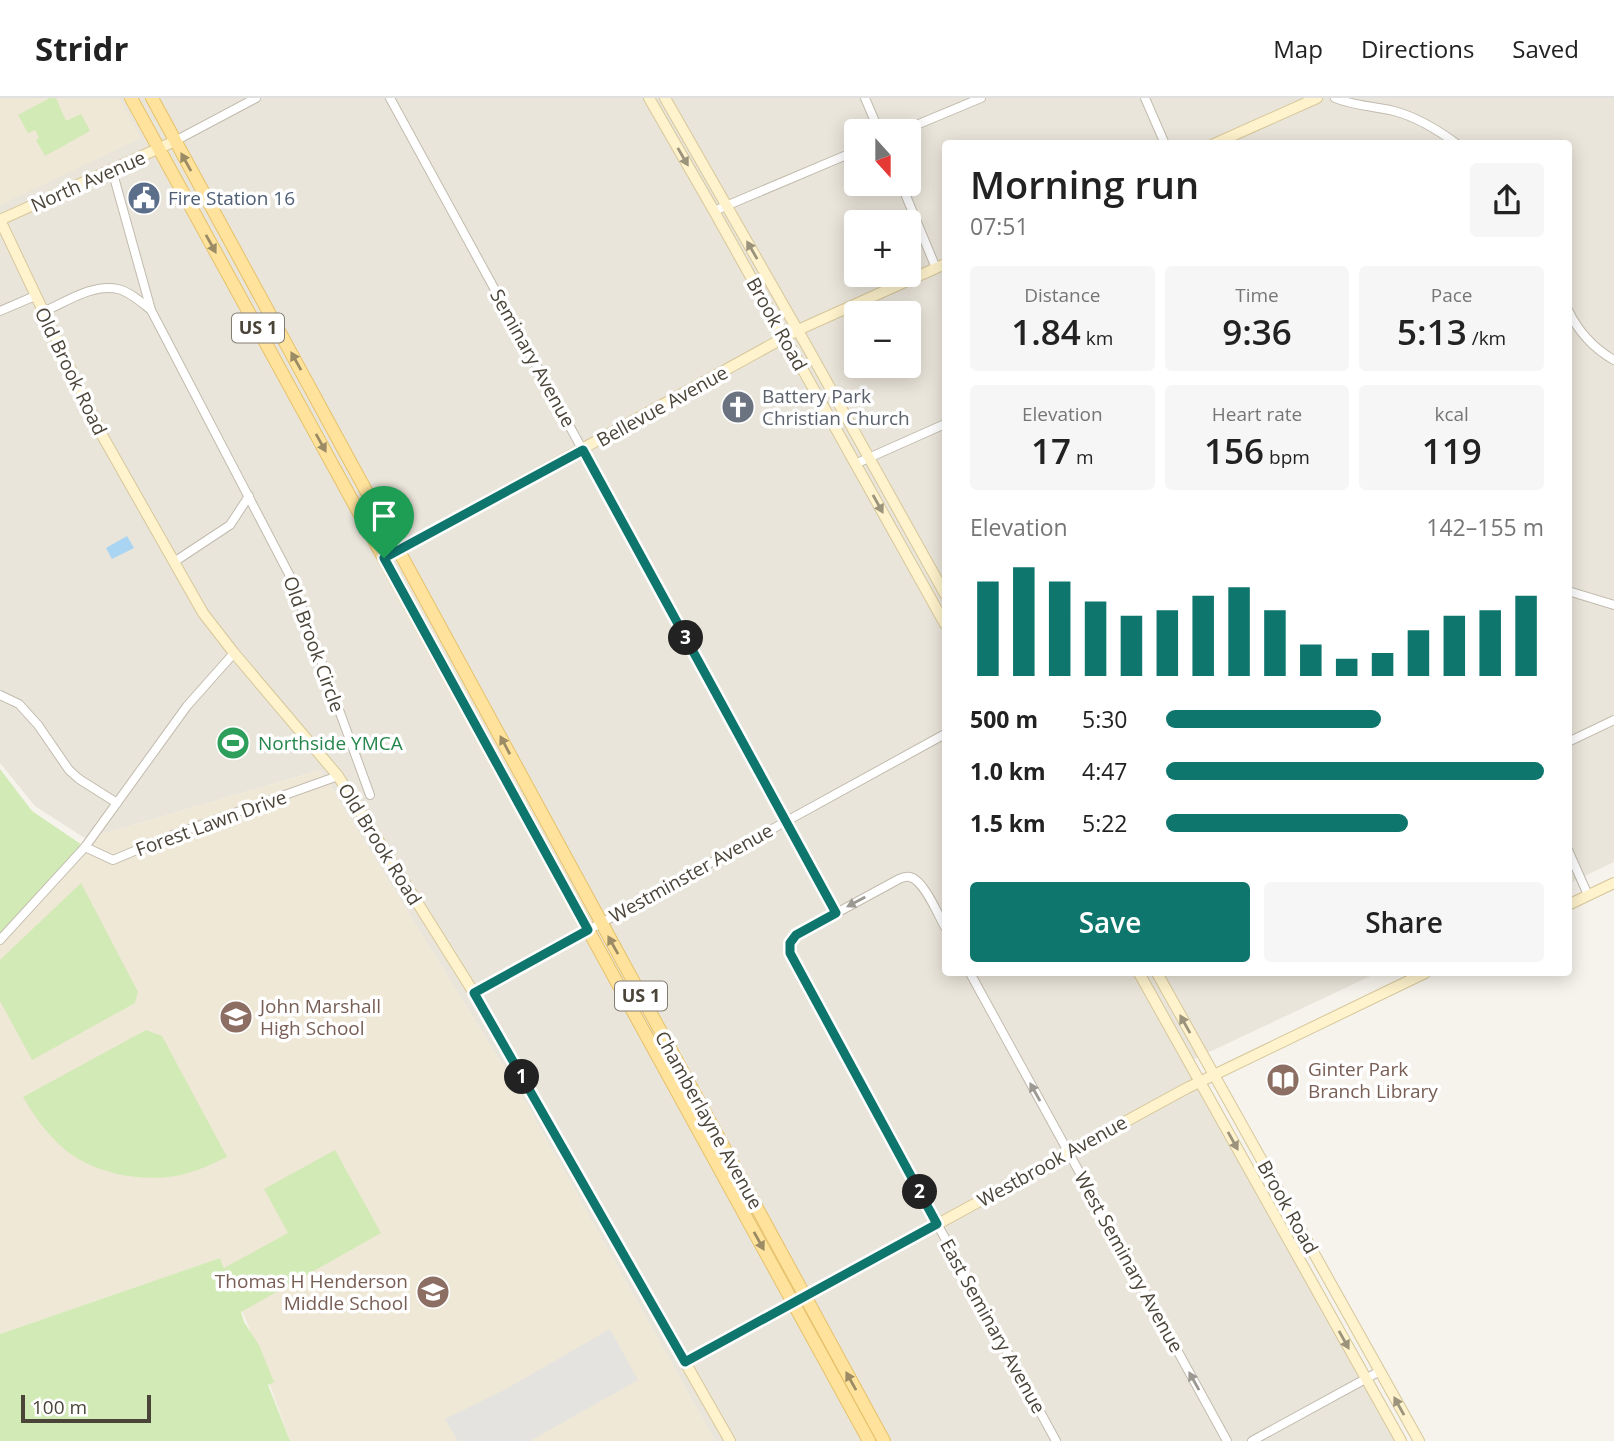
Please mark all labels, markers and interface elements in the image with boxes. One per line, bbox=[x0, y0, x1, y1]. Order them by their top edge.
text: Stridr bbox=[35, 26, 128, 71]
text: Map bbox=[1273, 32, 1323, 65]
text: Directions bbox=[1361, 32, 1474, 65]
text: Saved bbox=[1512, 32, 1579, 65]
north arrow bbox=[844, 119, 920, 196]
map controls bbox=[844, 119, 921, 378]
street label: North Avenue bbox=[27, 144, 149, 218]
one-way arrow bbox=[677, 148, 689, 167]
one-way arrow bbox=[181, 152, 192, 172]
text: Morning run bbox=[970, 158, 1199, 210]
button: share bbox=[1470, 163, 1544, 237]
public building icon: Fire Station 16 bbox=[125, 179, 163, 217]
place label: Fire Station 16 bbox=[168, 185, 295, 211]
button: + bbox=[844, 210, 921, 287]
text: 07:51 bbox=[970, 210, 1029, 242]
one-way arrow bbox=[205, 234, 217, 253]
one-way arrow bbox=[746, 240, 758, 259]
street label: Brook Road bbox=[741, 273, 813, 375]
text: Distance bbox=[1024, 282, 1101, 308]
text: Time bbox=[1235, 282, 1279, 308]
text: Pace bbox=[1431, 282, 1473, 308]
street label: Seminary Avenue bbox=[484, 284, 582, 432]
button: − bbox=[844, 301, 921, 378]
street label: Old Brook Road bbox=[29, 303, 113, 439]
text: 1.84 bbox=[1011, 308, 1081, 355]
text: 9:36 bbox=[1222, 308, 1292, 355]
text: 5:13 bbox=[1397, 308, 1467, 355]
road number: US 1 bbox=[232, 313, 284, 342]
text: km bbox=[1081, 325, 1113, 351]
text: /km bbox=[1467, 325, 1506, 351]
one-way arrow bbox=[290, 352, 302, 371]
street label: Bellevue Avenue bbox=[592, 359, 732, 453]
place label: Battery Park Christian Church bbox=[762, 383, 910, 431]
church icon: Battery Park Christian Church bbox=[719, 388, 757, 426]
text: Elevation bbox=[1022, 401, 1103, 427]
text: Heart rate bbox=[1212, 401, 1302, 427]
text: kcal bbox=[1434, 401, 1469, 427]
text: 17 bbox=[1031, 427, 1071, 474]
text: 156 bbox=[1204, 427, 1264, 474]
text: 119 bbox=[1422, 427, 1482, 474]
one-way arrow bbox=[315, 433, 327, 453]
text: m bbox=[1071, 444, 1094, 470]
text: bpm bbox=[1264, 444, 1310, 470]
pin bbox=[354, 486, 414, 558]
one-way arrow bbox=[872, 494, 884, 514]
icon: arrive bbox=[365, 497, 403, 535]
text: Elevation bbox=[970, 511, 1068, 543]
text: 142–155 m bbox=[1426, 511, 1544, 543]
street label: Old Brook Circle bbox=[277, 572, 351, 716]
pin: 3 bbox=[668, 620, 704, 656]
text: 3 bbox=[680, 624, 691, 650]
text: 500 m bbox=[970, 703, 1038, 735]
text: 5:30 bbox=[1082, 703, 1128, 735]
sports icon: Northside YMCA bbox=[214, 724, 252, 762]
place label: Northside YMCA bbox=[258, 730, 403, 756]
one-way arrow bbox=[499, 735, 511, 755]
text: 1.0 km bbox=[970, 755, 1046, 787]
text: 4:47 bbox=[1082, 755, 1128, 787]
street label: Old Brook Road bbox=[332, 778, 428, 910]
street label: Forest Lawn Drive bbox=[132, 784, 290, 862]
text: 1.5 km bbox=[970, 807, 1046, 839]
text: 5:22 bbox=[1082, 807, 1128, 839]
street label: Westminster Avenue bbox=[604, 817, 778, 929]
button: Save bbox=[970, 882, 1250, 962]
button: Share bbox=[1264, 882, 1544, 962]
one-way arrow bbox=[846, 896, 865, 908]
one-way arrow bbox=[607, 935, 619, 955]
road number: US 1 bbox=[615, 982, 667, 1010]
place label: John Marshall High School bbox=[258, 993, 381, 1041]
school or university icon: John Marshall High School bbox=[217, 998, 255, 1036]
one-way arrow bbox=[1179, 1014, 1191, 1033]
street label: Chamberlayne Avenue bbox=[649, 1026, 769, 1214]
place label: Ginter Park Branch Library bbox=[1308, 1056, 1438, 1104]
pin: 1 bbox=[504, 1060, 540, 1094]
library icon: Ginter Park Branch Library bbox=[1264, 1061, 1302, 1099]
text: 1 bbox=[516, 1063, 527, 1089]
one-way arrow bbox=[1029, 1082, 1041, 1102]
street label: Westbrook Avenue bbox=[973, 1109, 1131, 1213]
one-way arrow bbox=[1227, 1131, 1239, 1151]
street label: Brook Road bbox=[1252, 1156, 1324, 1258]
street label: West Seminary Avenue bbox=[1068, 1167, 1190, 1357]
pin: 2 bbox=[902, 1174, 937, 1210]
text: 2 bbox=[914, 1178, 925, 1204]
one-way arrow bbox=[753, 1231, 765, 1251]
street label: East Seminary Avenue bbox=[934, 1234, 1052, 1418]
place label: Thomas H Henderson Middle School bbox=[215, 1268, 408, 1316]
school or university icon: Thomas H Henderson Middle School bbox=[414, 1273, 452, 1311]
one-way arrow bbox=[1338, 1330, 1350, 1349]
one-way arrow bbox=[845, 1371, 857, 1391]
one-way arrow bbox=[1188, 1372, 1200, 1391]
scale bar bbox=[21, 1392, 150, 1424]
text: 100 m bbox=[32, 1394, 87, 1420]
one-way arrow bbox=[1393, 1397, 1405, 1416]

